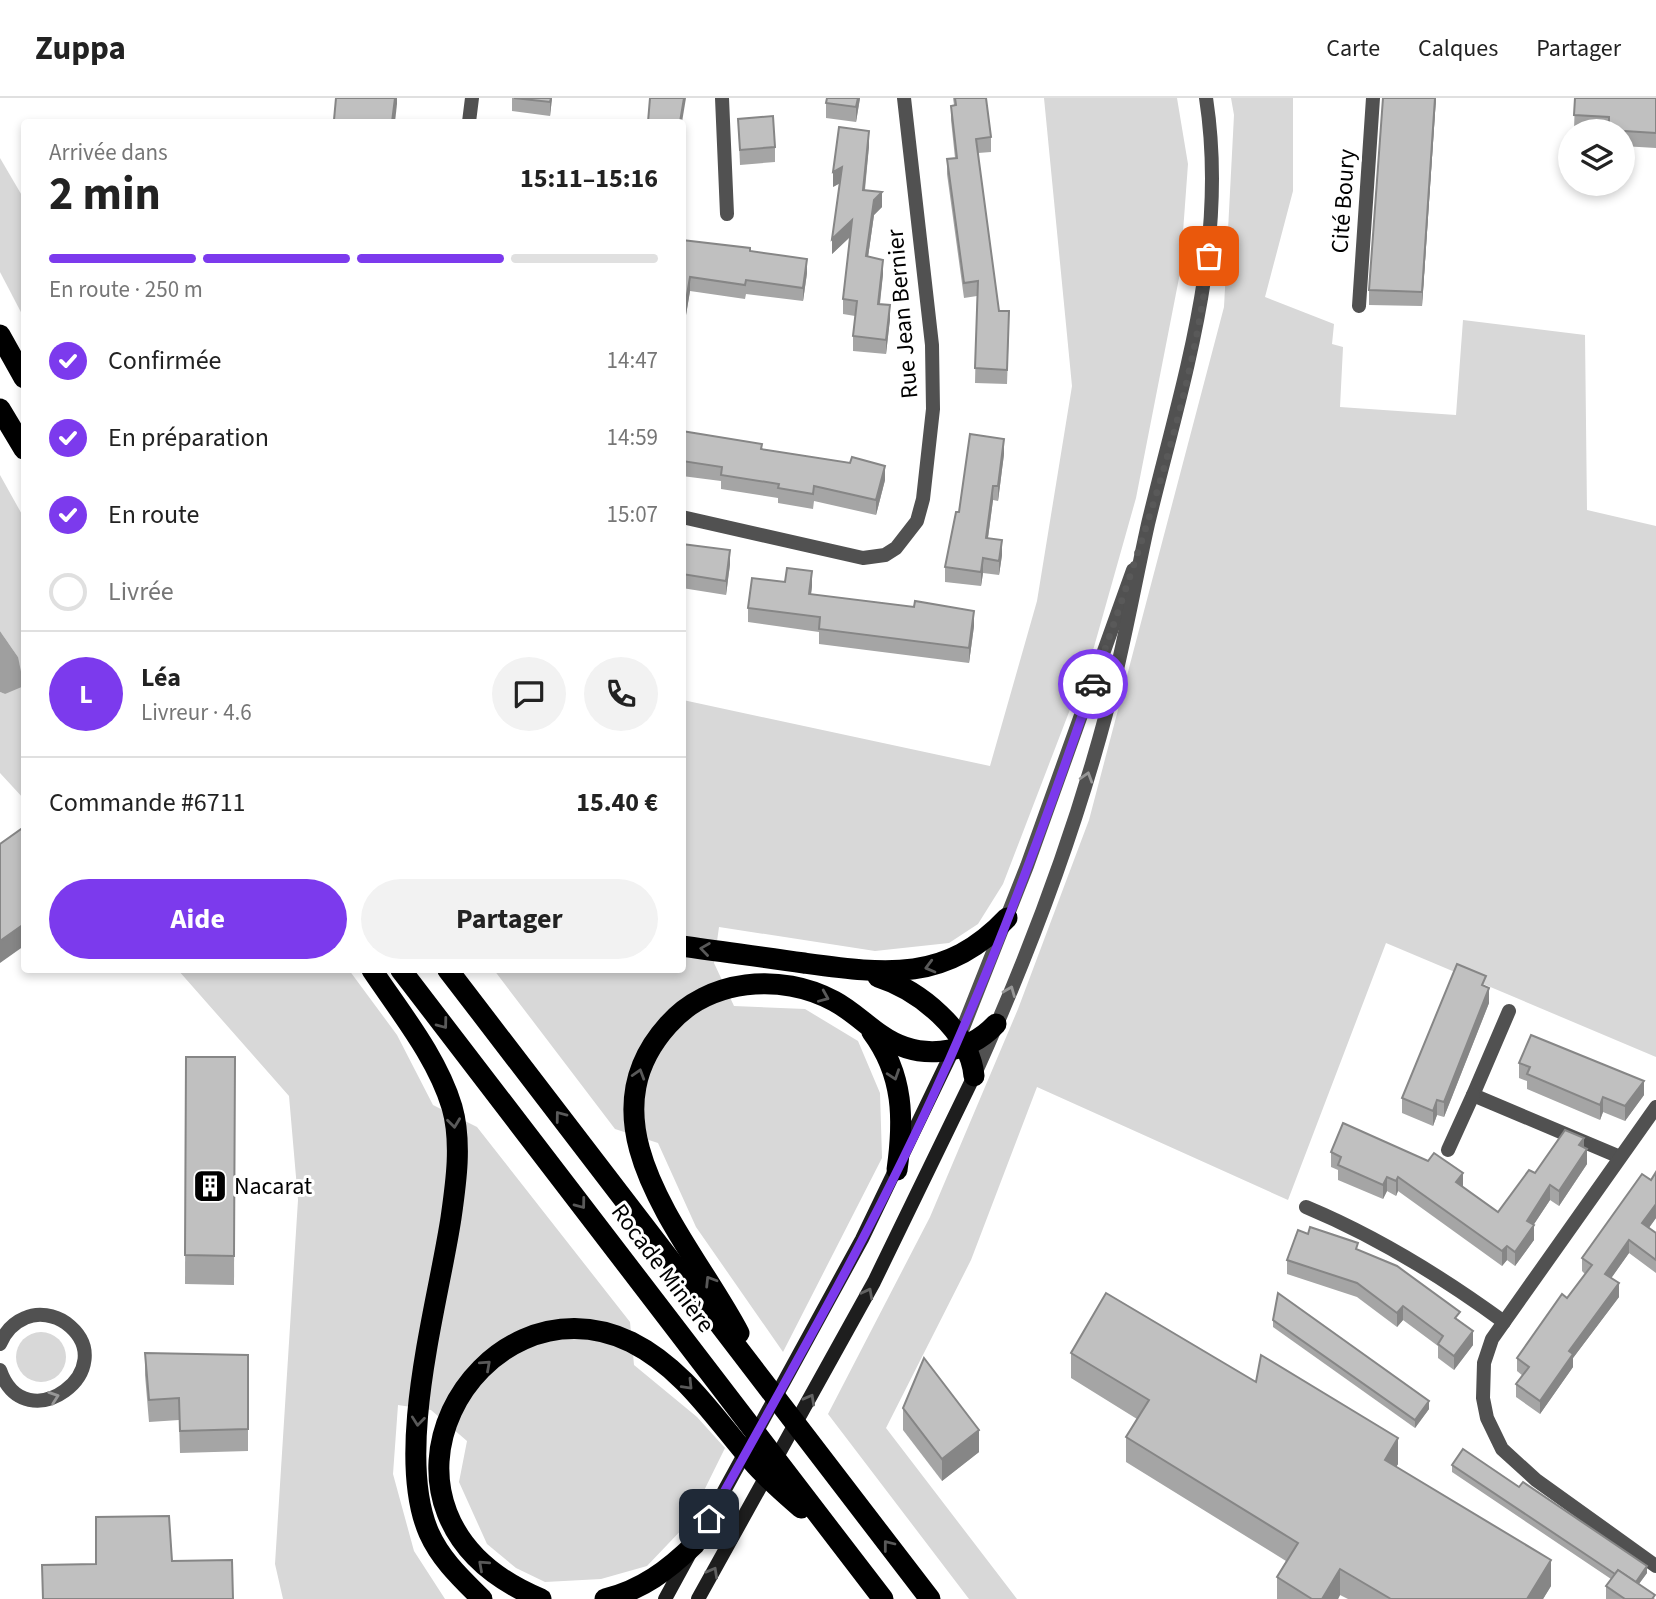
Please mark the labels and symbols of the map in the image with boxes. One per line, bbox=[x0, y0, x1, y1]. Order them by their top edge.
street label: Cité Boury bbox=[1322, 148, 1365, 254]
pin bbox=[1179, 226, 1239, 286]
street label: Rue Jean Bernier bbox=[878, 227, 927, 400]
courier bbox=[1058, 649, 1128, 719]
one-way arrow bbox=[1079, 771, 1094, 783]
one-way arrow bbox=[699, 942, 710, 957]
one-way arrow bbox=[924, 959, 936, 973]
one-way arrow bbox=[1002, 985, 1016, 997]
one-way arrow bbox=[817, 989, 829, 1003]
one-way arrow bbox=[435, 1016, 447, 1028]
one-way arrow bbox=[630, 1068, 645, 1080]
one-way arrow bbox=[886, 1068, 900, 1080]
one-way arrow bbox=[556, 1111, 569, 1124]
one-way arrow bbox=[447, 1117, 462, 1129]
building icon: Nacarat bbox=[191, 1167, 229, 1205]
place label: Nacarat bbox=[234, 1169, 312, 1204]
street label: Rocade Minière bbox=[602, 1196, 723, 1340]
one-way arrow bbox=[573, 1197, 586, 1209]
one-way arrow bbox=[705, 1276, 718, 1289]
one-way arrow bbox=[860, 1288, 873, 1301]
one-way arrow bbox=[478, 1361, 491, 1373]
one-way arrow bbox=[679, 1377, 692, 1390]
one-way arrow bbox=[47, 1391, 59, 1405]
one-way arrow bbox=[802, 1394, 815, 1406]
one-way arrow bbox=[410, 1415, 425, 1426]
pin bbox=[679, 1489, 739, 1549]
one-way arrow bbox=[884, 1540, 897, 1553]
one-way arrow bbox=[478, 1561, 491, 1573]
one-way arrow bbox=[705, 1566, 718, 1579]

